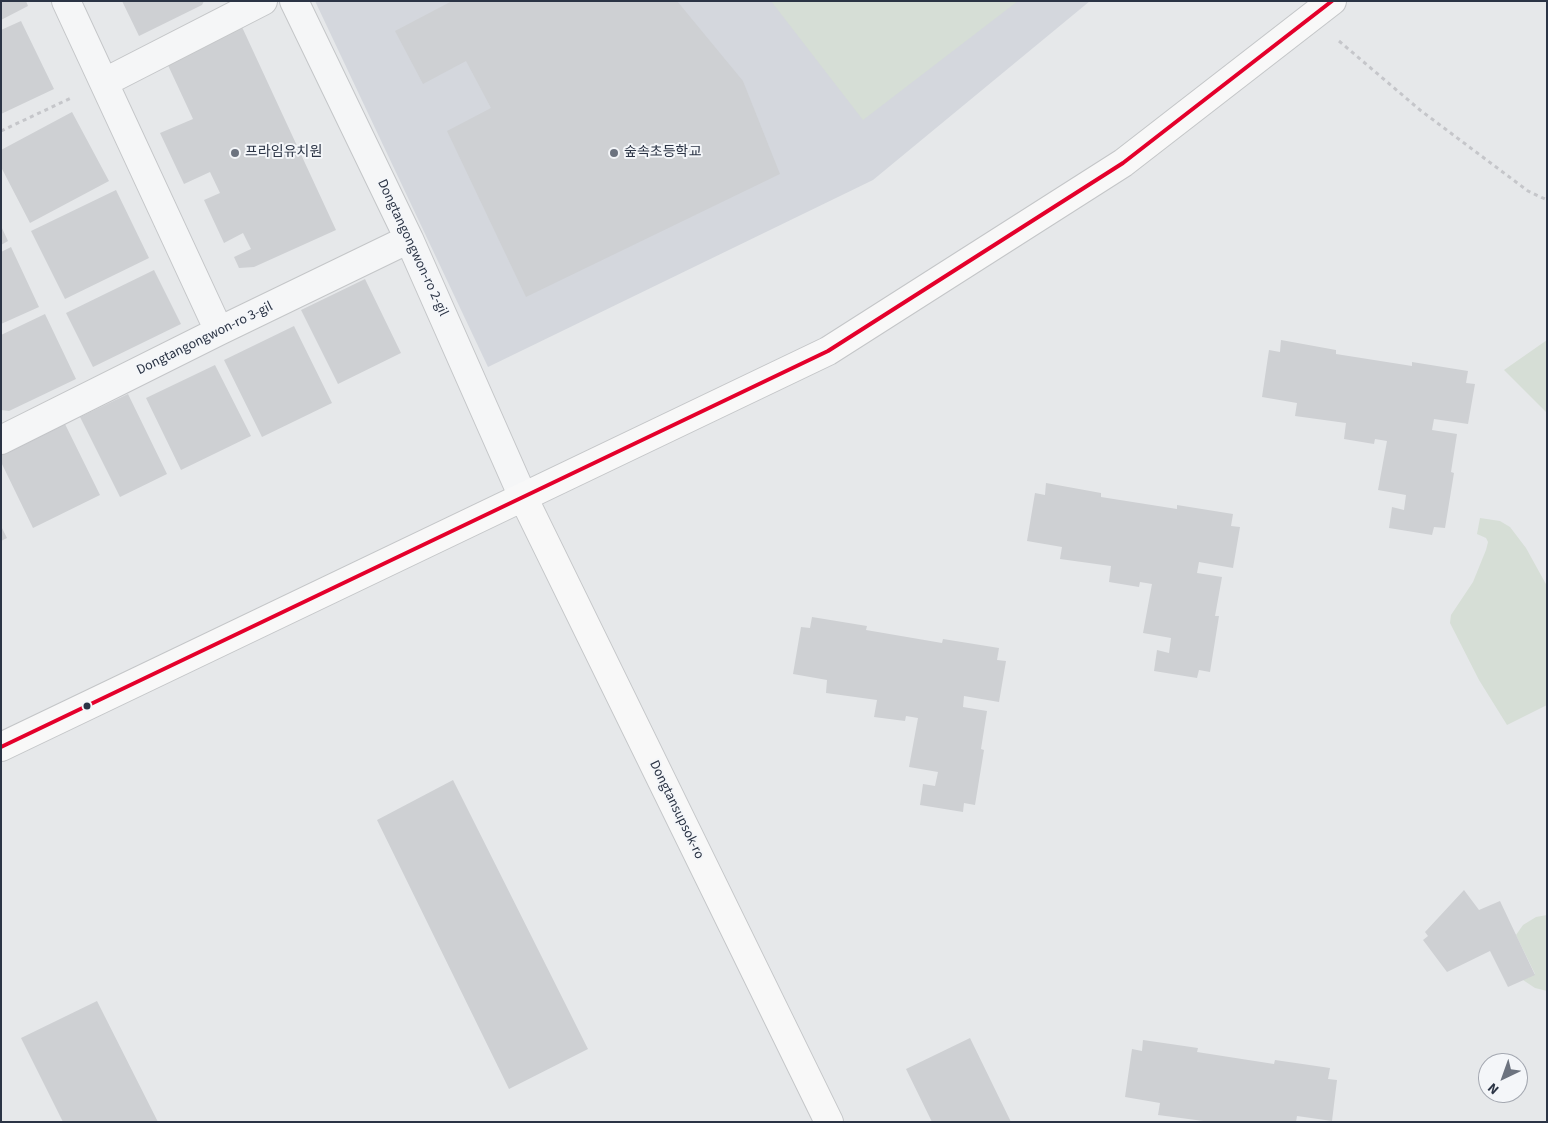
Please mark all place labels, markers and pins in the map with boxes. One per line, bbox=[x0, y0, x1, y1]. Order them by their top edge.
place label: 프라임유치원 bbox=[245, 145, 322, 161]
place label: 숲속초등학교 bbox=[624, 145, 701, 161]
marker: 프라임유치원 bbox=[229, 147, 241, 159]
marker: 숲속초등학교 bbox=[608, 147, 620, 159]
unlabelled marker bbox=[82, 701, 92, 711]

